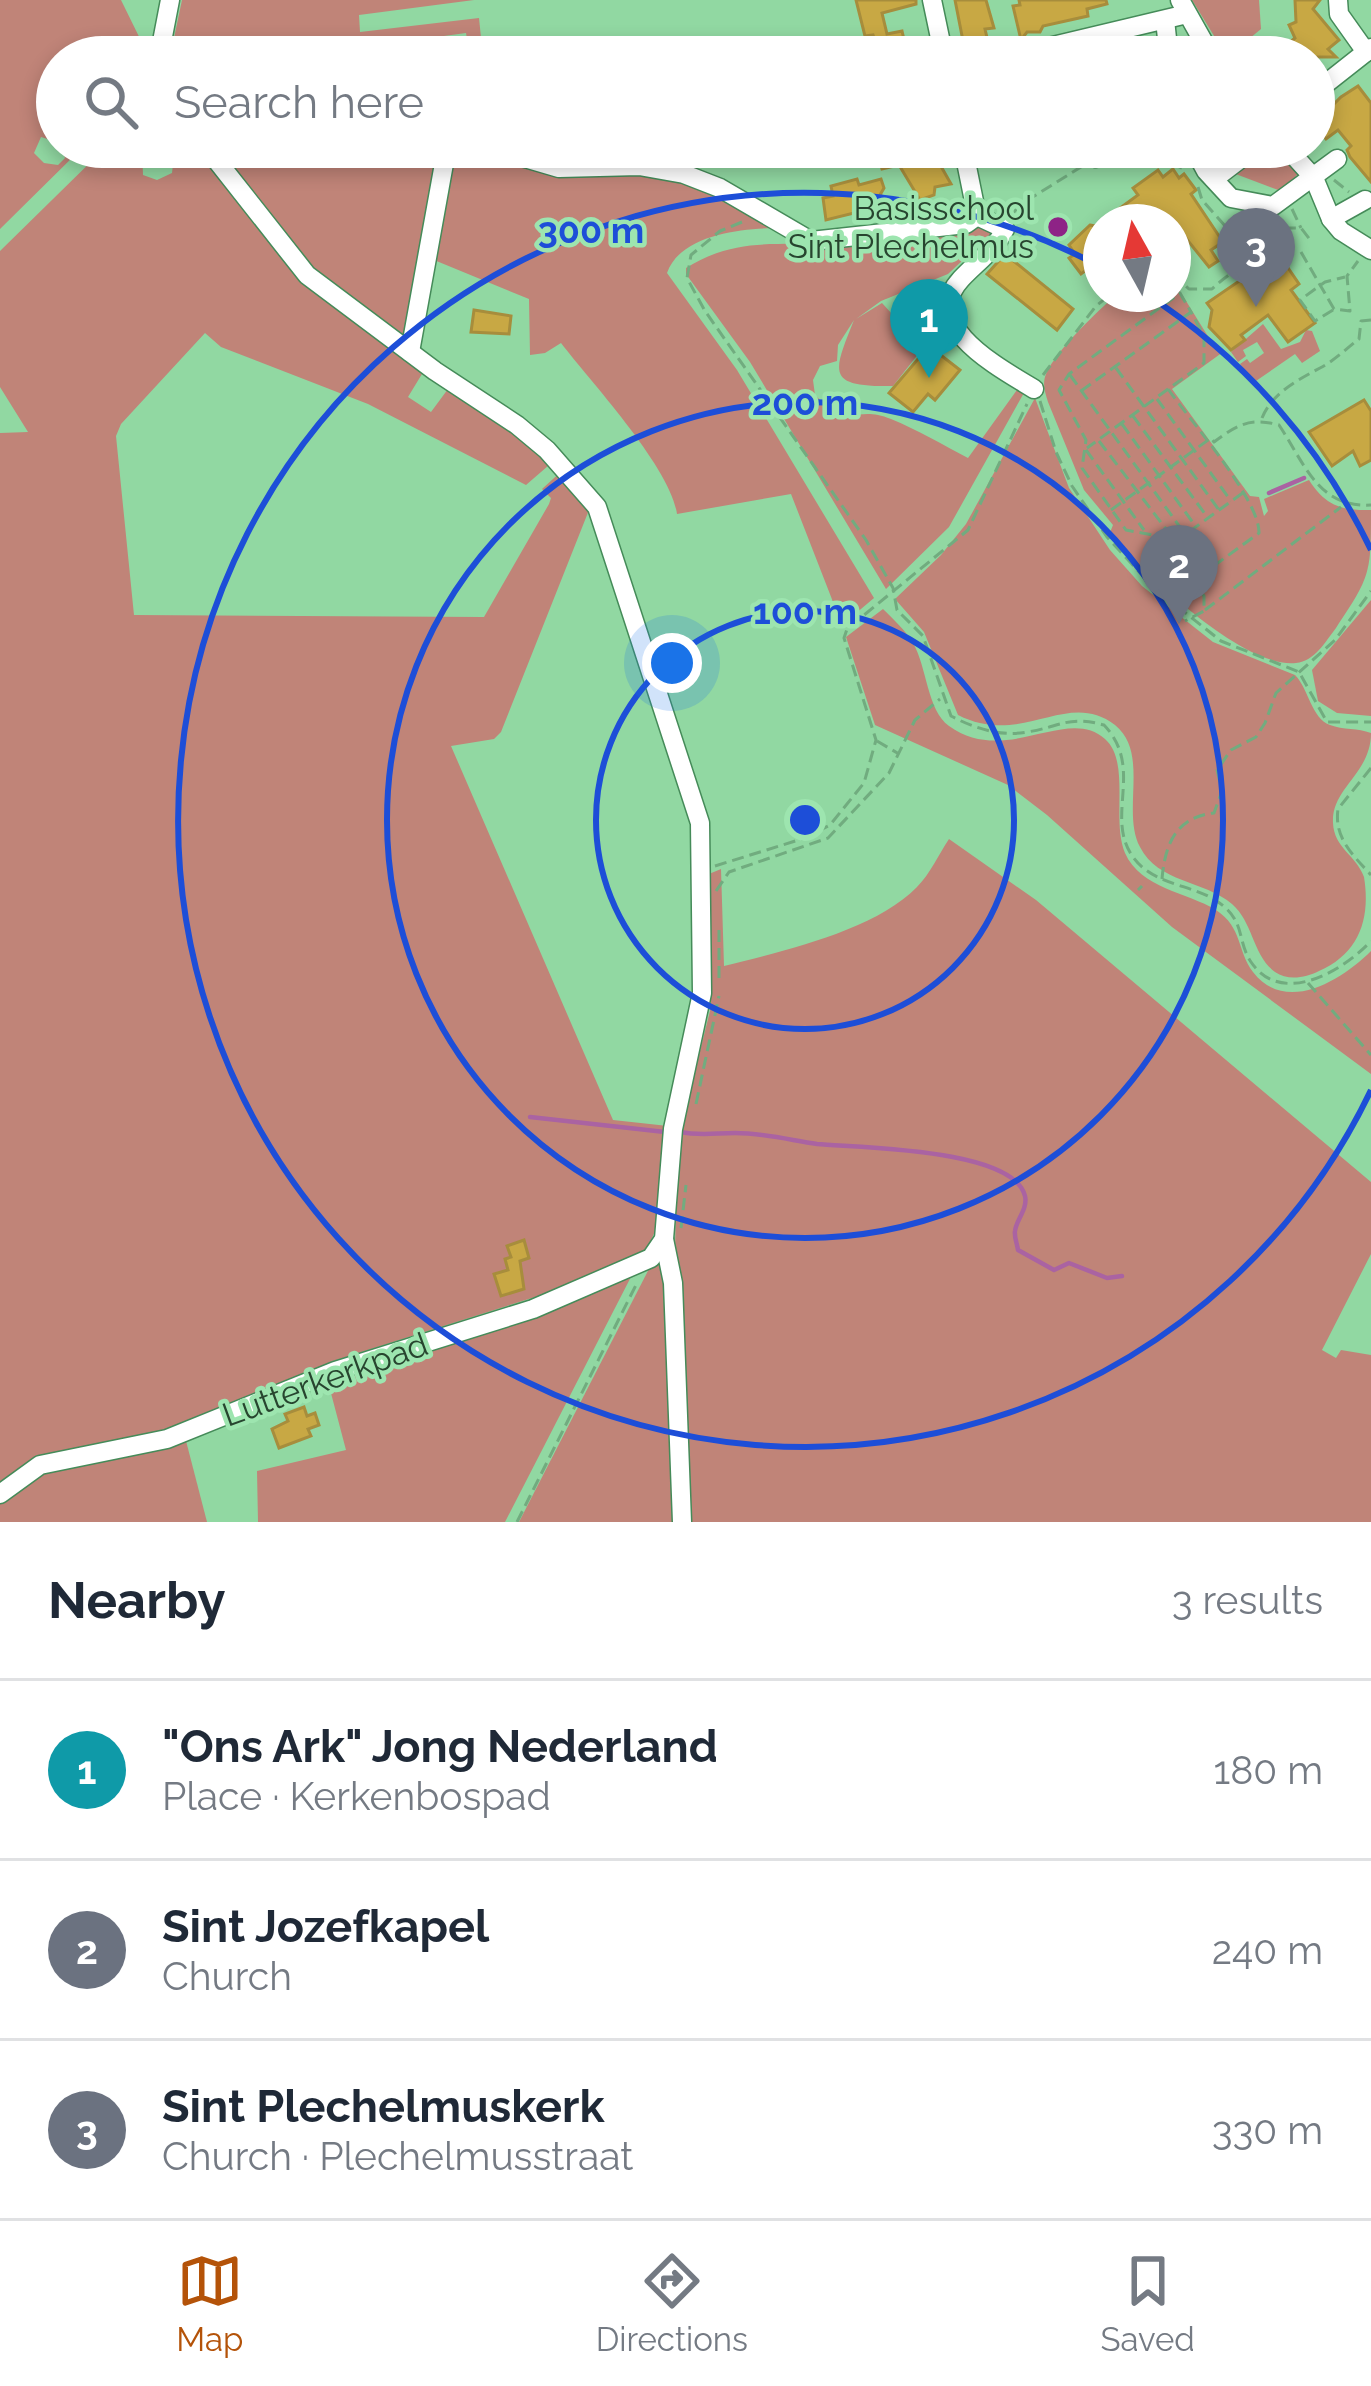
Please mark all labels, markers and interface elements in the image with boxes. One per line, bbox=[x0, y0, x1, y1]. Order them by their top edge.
search box bbox=[36, 36, 1335, 168]
icon: search bbox=[78, 69, 144, 135]
text: Search here bbox=[174, 76, 424, 129]
place label: Basisschool Sint Plechelmus bbox=[788, 189, 1035, 266]
north arrow bbox=[1083, 204, 1191, 312]
pin: 3 bbox=[1217, 208, 1295, 307]
text: 300 m bbox=[538, 209, 644, 251]
marker: Basisschool Sint Plechelmus bbox=[1045, 214, 1071, 240]
pin: 1 bbox=[890, 279, 968, 378]
text: 200 m bbox=[752, 381, 858, 423]
pin: 2 bbox=[1140, 525, 1218, 624]
text: 100 m bbox=[753, 590, 857, 632]
your location bbox=[642, 633, 702, 693]
centre of rings bbox=[784, 799, 826, 841]
street label: Lutterkerkpad bbox=[217, 1324, 433, 1435]
text: Nearby bbox=[48, 1570, 225, 1630]
text: 3 results bbox=[1172, 1577, 1323, 1623]
text: "Ons Ark" Jong Nederland bbox=[162, 1720, 718, 1773]
text: 1 bbox=[77, 1747, 97, 1793]
text: 180 m bbox=[1214, 1747, 1323, 1793]
text: Place · Kerkenbospad bbox=[162, 1773, 551, 1819]
text: Sint Jozefkapel bbox=[162, 1900, 489, 1953]
text: 2 bbox=[76, 1927, 98, 1973]
text: 240 m bbox=[1212, 1927, 1323, 1973]
text: Church bbox=[162, 1953, 292, 1999]
text: Sint Plechelmuskerk bbox=[162, 2080, 605, 2133]
text: 3 bbox=[76, 2107, 98, 2153]
text: 330 m bbox=[1212, 2107, 1323, 2153]
text: Church · Plechelmusstraat bbox=[162, 2133, 633, 2179]
tab: Map bbox=[176, 2248, 243, 2359]
tab: Directions bbox=[596, 2248, 748, 2359]
tab: Saved bbox=[1100, 2248, 1195, 2359]

